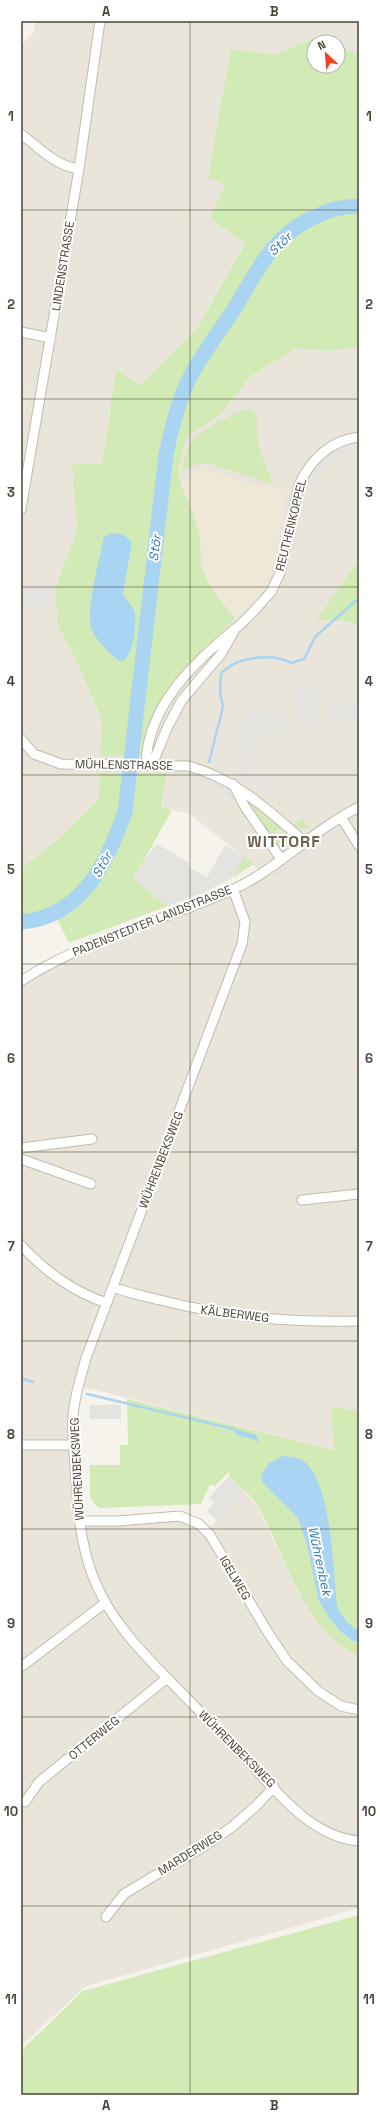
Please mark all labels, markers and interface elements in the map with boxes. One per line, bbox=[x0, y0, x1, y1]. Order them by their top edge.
text: A bbox=[102, 3, 111, 20]
text: B bbox=[270, 3, 279, 20]
north arrow bbox=[306, 34, 346, 74]
text: N bbox=[315, 37, 328, 53]
text: 1 bbox=[8, 108, 14, 125]
text: 1 bbox=[366, 108, 372, 125]
street label: LINDENSTRASSE bbox=[48, 220, 78, 312]
water label: Stör bbox=[265, 227, 297, 259]
text: 2 bbox=[7, 296, 15, 313]
text: 2 bbox=[365, 296, 373, 313]
street label: REUTHENKOPPEL bbox=[272, 477, 310, 573]
text: 3 bbox=[7, 484, 15, 501]
text: 3 bbox=[365, 484, 373, 501]
water label: Stör bbox=[145, 532, 165, 562]
text: 4 bbox=[7, 673, 15, 690]
text: 4 bbox=[365, 673, 373, 690]
street label: MÜHLENSTRASSE bbox=[75, 756, 173, 774]
district label: WITTORF bbox=[247, 831, 321, 852]
water label: Stör bbox=[88, 847, 117, 881]
text: 5 bbox=[7, 861, 15, 878]
text: 5 bbox=[365, 861, 373, 878]
street label: PADENSTEDTER LANDSTRASSE bbox=[70, 882, 234, 960]
text: 6 bbox=[7, 1050, 15, 1067]
text: 6 bbox=[365, 1050, 373, 1067]
street label: WÜHRENBEKSWEG bbox=[135, 1109, 187, 1211]
text: 7 bbox=[7, 1238, 15, 1255]
text: 7 bbox=[365, 1238, 373, 1255]
street label: KÄLBERWEG bbox=[200, 1302, 270, 1326]
street label: WÜHRENBEKSWEG bbox=[66, 1417, 88, 1521]
text: 8 bbox=[7, 1426, 15, 1443]
text: 8 bbox=[365, 1426, 373, 1443]
water label: Wührenbek bbox=[304, 1525, 336, 1599]
street label: IGELWEG bbox=[216, 1553, 254, 1603]
text: 9 bbox=[7, 1615, 15, 1632]
text: 9 bbox=[365, 1615, 373, 1632]
street label: WÜHRENBEKSWEG bbox=[195, 1707, 279, 1791]
street label: OTTERWEG bbox=[65, 1712, 123, 1763]
text: 10 bbox=[4, 1803, 18, 1820]
text: 10 bbox=[362, 1803, 376, 1820]
street label: MARDERWEG bbox=[155, 1827, 225, 1879]
text: 11 bbox=[5, 1991, 17, 2008]
text: 11 bbox=[363, 1991, 375, 2008]
text: A bbox=[102, 2097, 111, 2114]
text: B bbox=[270, 2097, 279, 2114]

